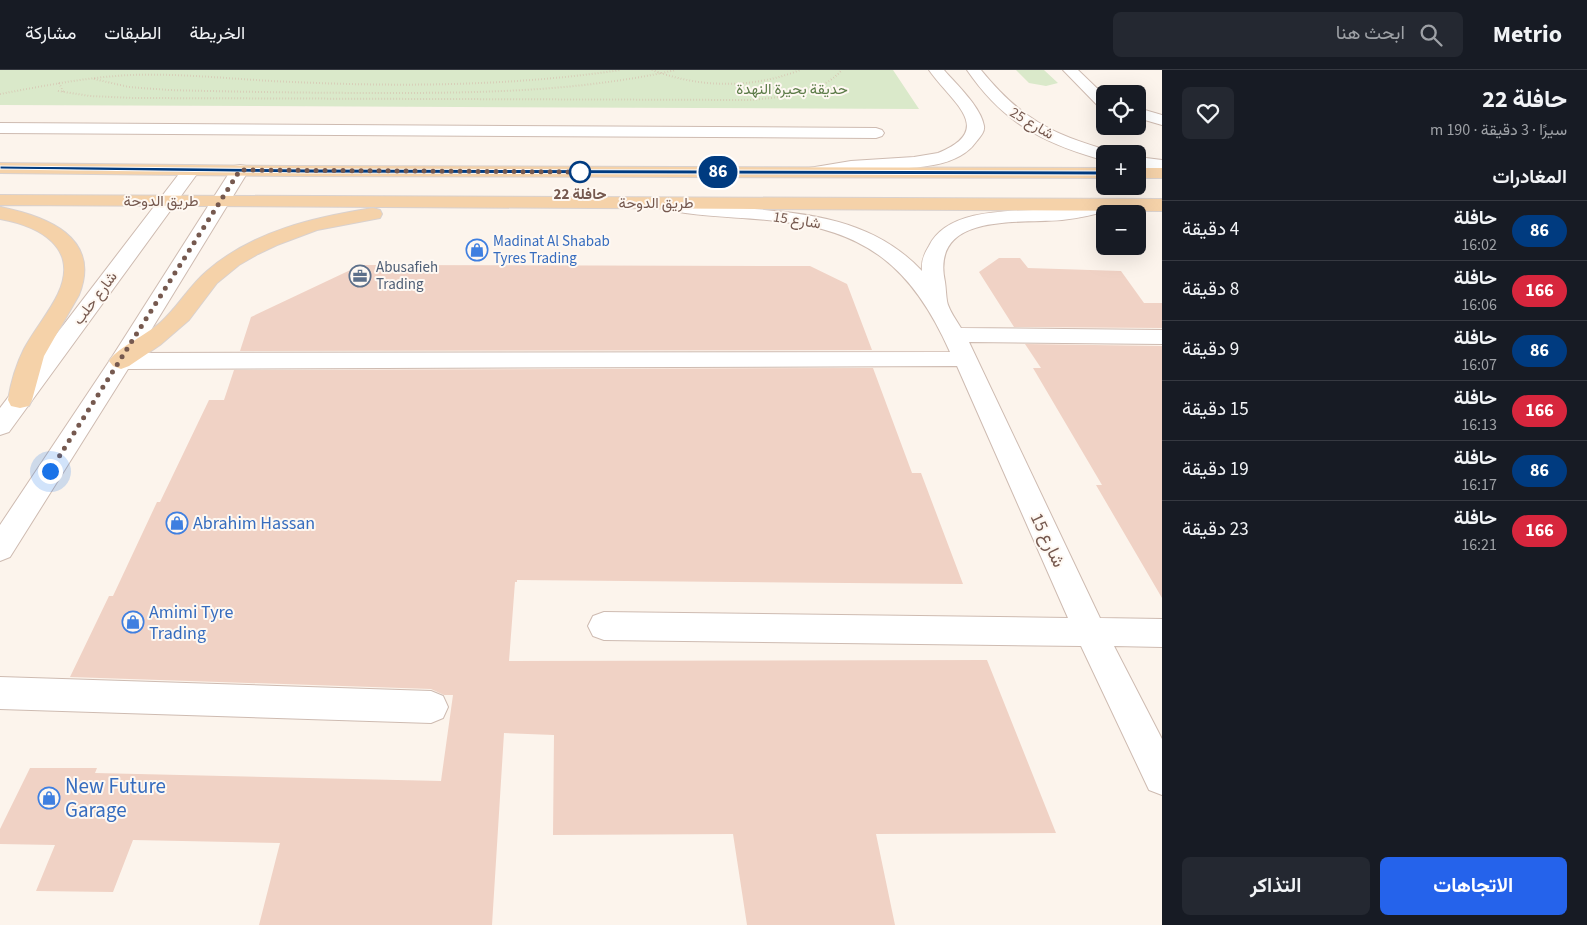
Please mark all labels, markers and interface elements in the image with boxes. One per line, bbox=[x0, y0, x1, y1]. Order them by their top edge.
search box bbox=[1113, 12, 1463, 57]
text: Metrio bbox=[1493, 17, 1562, 52]
text: ابحث هنا bbox=[1336, 20, 1405, 47]
text: مشاركة bbox=[25, 21, 76, 46]
text: الطبقات bbox=[104, 21, 161, 46]
text: الخريطة bbox=[189, 21, 245, 46]
icon: search bbox=[1417, 21, 1445, 49]
park label: حديقة بحيرة النهدة bbox=[736, 79, 848, 100]
text: حافلة 22 bbox=[1482, 82, 1567, 117]
map controls bbox=[1096, 85, 1146, 255]
button: locate bbox=[1096, 85, 1146, 135]
button: heart bbox=[1182, 87, 1234, 139]
street label: شارع 25 bbox=[1006, 102, 1058, 145]
text: سيرًا · 3 دقيقة · 190 m bbox=[1430, 119, 1567, 141]
button: + bbox=[1096, 145, 1146, 195]
line badge: 86 bbox=[696, 156, 740, 188]
text: 86 bbox=[708, 159, 728, 184]
marker: حافلة 22 bbox=[569, 161, 591, 183]
text: المغادرات bbox=[1492, 164, 1567, 191]
place label: حافلة 22 bbox=[554, 184, 606, 205]
street label: طريق الدوحة bbox=[123, 191, 199, 212]
street label: طريق الدوحة bbox=[618, 193, 694, 214]
button: − bbox=[1096, 205, 1146, 255]
text: حافلة bbox=[1454, 205, 1497, 232]
street label: شارع 15 bbox=[772, 206, 822, 235]
text: 4 دقيقة bbox=[1182, 216, 1239, 243]
text: 86 bbox=[1530, 218, 1549, 243]
place label: Madinat Al Shabab Tyres Trading bbox=[493, 231, 610, 269]
text: 16:02 bbox=[1461, 234, 1497, 256]
shop icon: Madinat Al Shabab Tyres Trading bbox=[465, 238, 489, 262]
place label: Abusafieh Trading bbox=[376, 257, 438, 295]
office icon: Abusafieh Trading bbox=[348, 264, 372, 288]
text: حافلة bbox=[1454, 265, 1497, 292]
street label: شارع حلب bbox=[68, 267, 123, 329]
text: 8 دقيقة bbox=[1182, 276, 1239, 303]
text: 166 bbox=[1525, 278, 1554, 303]
text: 16:06 bbox=[1461, 294, 1497, 316]
text: حافلة bbox=[1454, 325, 1497, 352]
text: 9 دقيقة bbox=[1182, 336, 1239, 363]
text: 86 bbox=[1530, 338, 1549, 363]
text: 16:07 bbox=[1461, 354, 1497, 376]
text: حافلة bbox=[1454, 385, 1497, 412]
text: 15 دقيقة bbox=[1182, 396, 1249, 423]
text: 166 bbox=[1525, 398, 1554, 423]
text: 16:13 bbox=[1461, 414, 1497, 436]
text: حافلة bbox=[1454, 445, 1497, 472]
text: 19 دقيقة bbox=[1182, 456, 1249, 483]
text: 86 bbox=[1530, 458, 1549, 483]
your location bbox=[38, 459, 63, 484]
text: 16:17 bbox=[1461, 474, 1497, 496]
text: حافلة bbox=[1454, 505, 1497, 532]
street label: شارع 15 bbox=[1024, 509, 1071, 572]
shop icon: Abrahim Hassan bbox=[165, 511, 189, 535]
place label: Abrahim Hassan bbox=[193, 511, 315, 536]
text: 23 دقيقة bbox=[1182, 516, 1249, 543]
text: 166 bbox=[1525, 518, 1554, 543]
text: 16:21 bbox=[1461, 534, 1497, 556]
place label: Amimi Tyre Trading bbox=[149, 600, 234, 646]
shop icon: Amimi Tyre Trading bbox=[121, 610, 145, 634]
place label: New Future Garage bbox=[65, 771, 166, 825]
shop icon: New Future Garage bbox=[37, 786, 61, 810]
button: التذاكر bbox=[1182, 857, 1370, 915]
button: الاتجاهات bbox=[1380, 857, 1567, 915]

